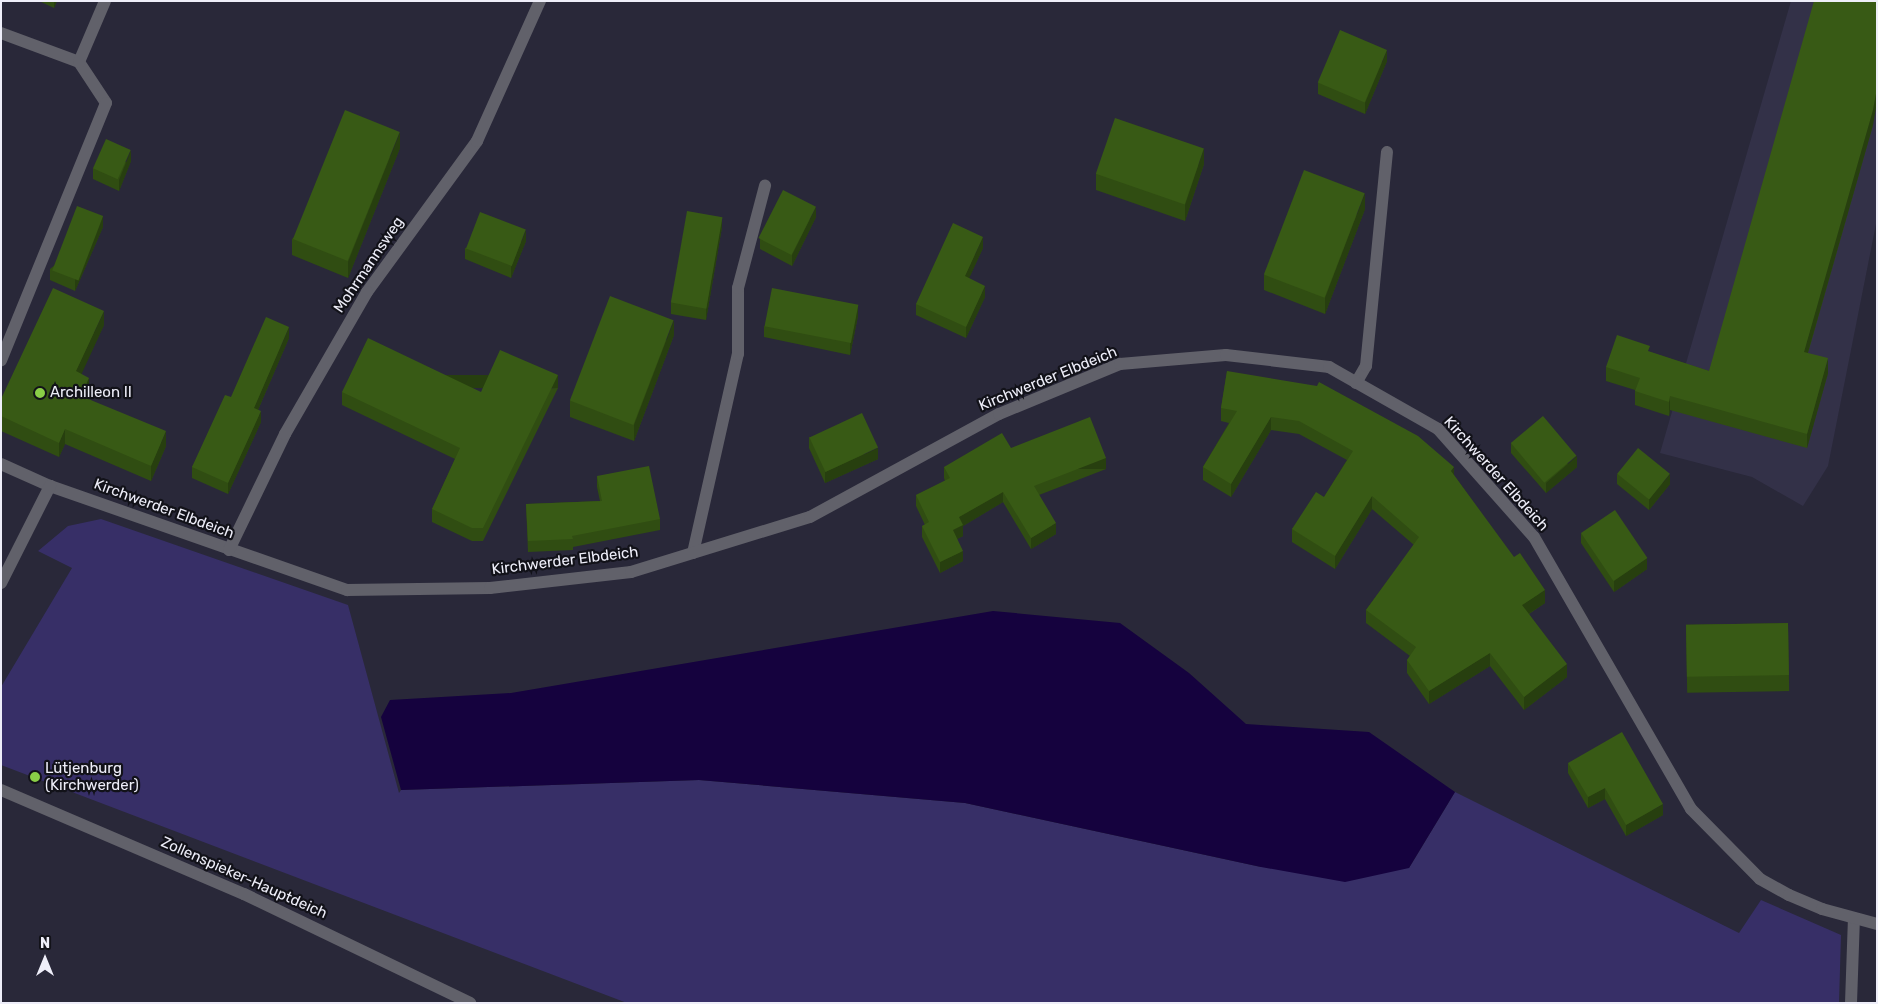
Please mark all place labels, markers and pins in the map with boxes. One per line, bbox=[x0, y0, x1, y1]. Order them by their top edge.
place label: Archilleon II bbox=[50, 384, 132, 402]
marker: Archilleon II bbox=[34, 387, 46, 399]
place label: Lütjenburg (Kirchwerder) bbox=[45, 759, 139, 794]
marker: Lütjenburg (Kirchwerder) bbox=[29, 771, 41, 783]

